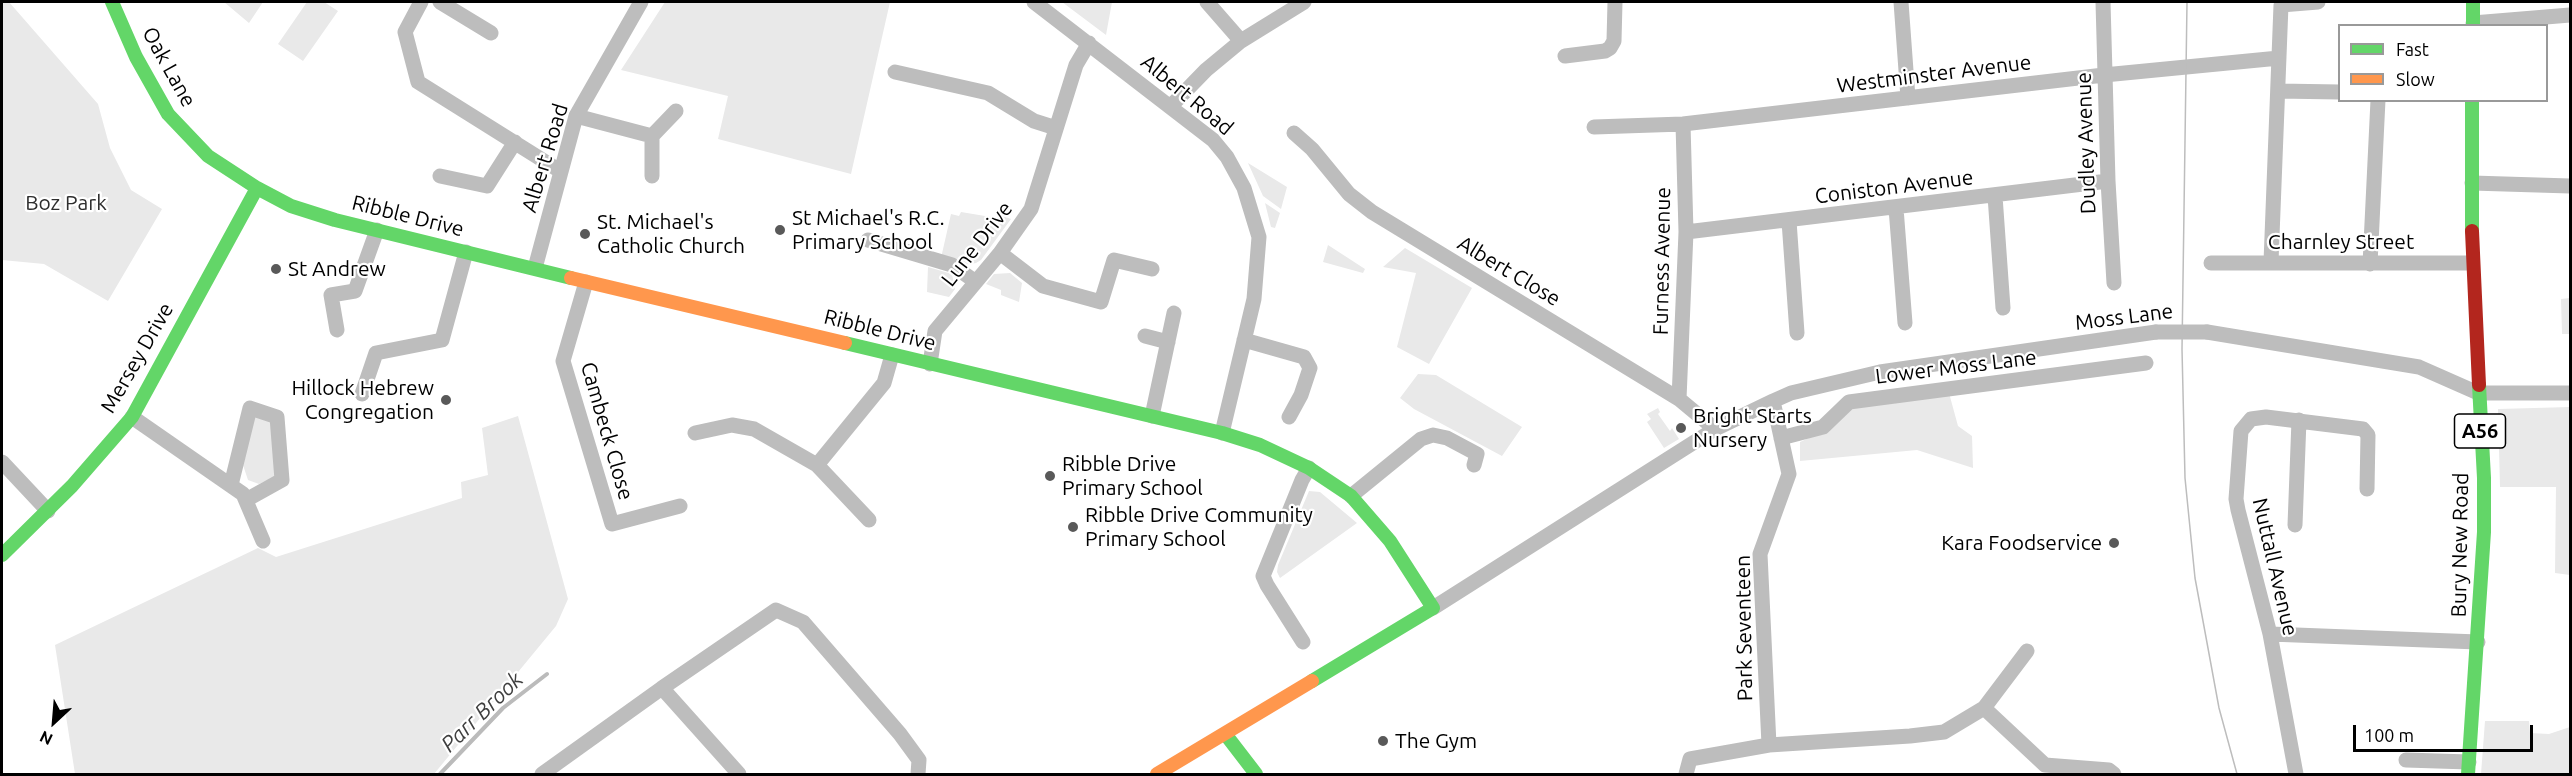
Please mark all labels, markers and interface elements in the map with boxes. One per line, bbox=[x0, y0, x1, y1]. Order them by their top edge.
street label: Oak Lane bbox=[137, 23, 201, 111]
legend bbox=[2338, 24, 2548, 102]
text: Fast bbox=[2396, 39, 2429, 59]
street label: Albert Road bbox=[1136, 49, 1238, 141]
street label: Westminster Avenue bbox=[1835, 50, 2033, 98]
text: Slow bbox=[2396, 69, 2435, 89]
street label: Dudley Avenue bbox=[2071, 72, 2101, 214]
street label: Albert Road bbox=[517, 101, 573, 215]
street label: Coniston Avenue bbox=[1813, 165, 1975, 209]
street label: Furness Avenue bbox=[1648, 187, 1676, 335]
park label: Boz Park bbox=[25, 190, 107, 216]
street label: Ribble Drive bbox=[349, 190, 467, 242]
street label: Lune Drive bbox=[936, 197, 1018, 291]
place label: St Michael's R.C. Primary School bbox=[792, 205, 945, 255]
place label: St. Michael's Catholic Church bbox=[597, 209, 745, 259]
marker: St Michael's R.C. Primary School bbox=[773, 223, 787, 237]
marker: St. Michael's Catholic Church bbox=[578, 227, 592, 241]
street label: Charnley Street bbox=[2268, 229, 2414, 255]
street label: Albert Close bbox=[1453, 230, 1565, 312]
place label: St Andrew bbox=[288, 256, 386, 282]
marker: St Andrew bbox=[269, 262, 283, 276]
street label: Mersey Drive bbox=[95, 298, 179, 418]
street label: Moss Lane bbox=[2074, 298, 2174, 336]
street label: Ribble Drive bbox=[821, 304, 939, 356]
street label: Lower Moss Lane bbox=[1874, 345, 2038, 389]
street label: Cambeck Close bbox=[575, 359, 639, 503]
place label: Hillock Hebrew Congregation bbox=[291, 375, 434, 425]
marker: Hillock Hebrew Congregation bbox=[439, 393, 453, 407]
place label: Bright Starts Nursery bbox=[1693, 403, 1812, 453]
road number: A56 bbox=[2454, 414, 2506, 448]
marker: Bright Starts Nursery bbox=[1674, 421, 1688, 435]
place label: Ribble Drive Primary School bbox=[1062, 451, 1203, 501]
marker: Ribble Drive Primary School bbox=[1043, 469, 1057, 483]
street label: Bury New Road bbox=[2446, 472, 2474, 618]
street label: Nuttall Avenue bbox=[2247, 496, 2303, 638]
place label: Ribble Drive Community Primary School bbox=[1085, 502, 1313, 552]
marker: Ribble Drive Community Primary School bbox=[1066, 520, 1080, 534]
place label: Kara Foodservice bbox=[1941, 530, 2102, 556]
marker: Kara Foodservice bbox=[2107, 536, 2121, 550]
street label: Park Seventeen bbox=[1730, 555, 1758, 701]
water label: Parr Brook bbox=[436, 666, 528, 758]
north arrow bbox=[24, 692, 84, 752]
scale bar bbox=[2356, 713, 2536, 751]
text: 100 m bbox=[2364, 725, 2414, 745]
text: N bbox=[37, 727, 55, 749]
place label: The Gym bbox=[1395, 728, 1477, 754]
marker: The Gym bbox=[1376, 734, 1390, 748]

